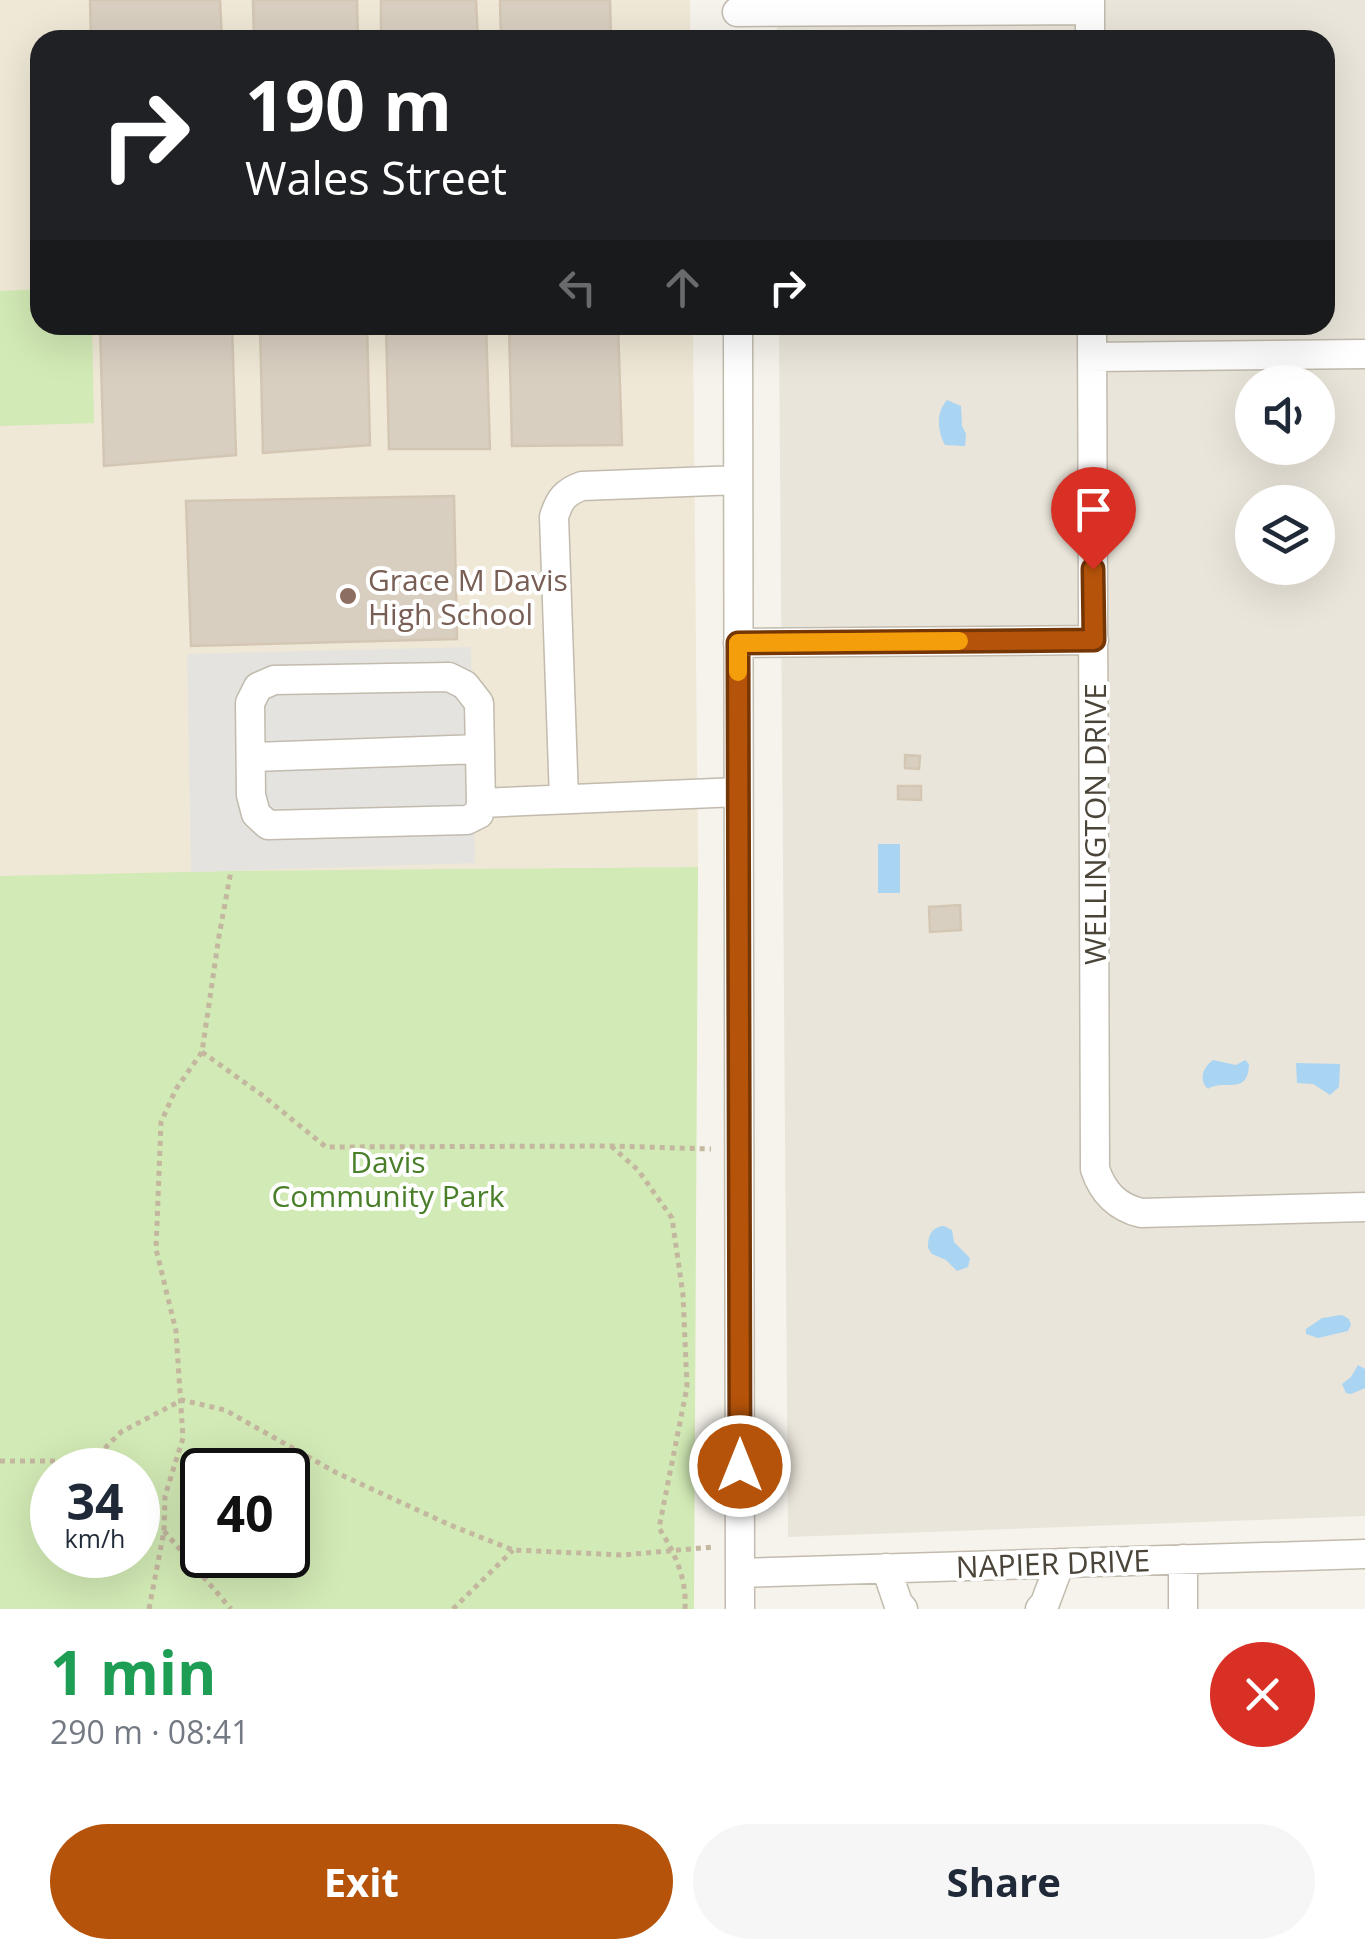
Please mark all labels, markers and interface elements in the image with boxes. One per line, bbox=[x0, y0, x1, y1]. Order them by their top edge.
text: 190 m bbox=[245, 56, 452, 152]
icon: right bbox=[80, 70, 210, 200]
text: Wales Street bbox=[245, 147, 507, 208]
icon: left bbox=[550, 260, 605, 315]
icon: ahead bbox=[655, 260, 710, 315]
icon: right bbox=[760, 260, 815, 315]
map controls bbox=[1235, 365, 1335, 585]
button: sound bbox=[1235, 365, 1335, 465]
pin bbox=[1051, 467, 1136, 570]
icon: arrive bbox=[1066, 482, 1121, 537]
button: layers bbox=[1235, 485, 1335, 585]
place label: Grace M Davis High School bbox=[368, 559, 568, 634]
marker: Grace M Davis High School bbox=[337, 585, 359, 607]
street label: WELLINGTON DRIVE bbox=[1074, 683, 1115, 965]
park label: Davis Community Park bbox=[271, 1141, 505, 1216]
position arrow bbox=[688, 1414, 792, 1518]
speed limit sign: 40 bbox=[180, 1448, 310, 1578]
text: 34 bbox=[66, 1467, 124, 1535]
text: km/h bbox=[65, 1521, 125, 1555]
street label: NAPIER DRIVE bbox=[955, 1539, 1151, 1587]
text: 1 min bbox=[50, 1631, 217, 1713]
button: close bbox=[1210, 1642, 1315, 1747]
text: 290 m · 08:41 bbox=[50, 1710, 249, 1753]
button: Exit bbox=[50, 1824, 673, 1939]
button: Share bbox=[693, 1824, 1315, 1939]

